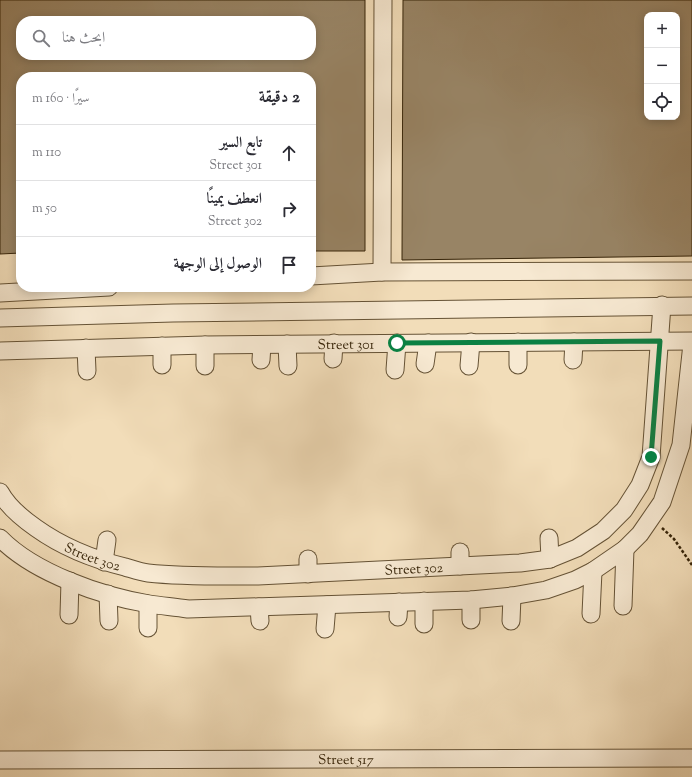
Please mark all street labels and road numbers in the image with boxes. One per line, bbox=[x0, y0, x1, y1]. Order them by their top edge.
street label: Street 301 bbox=[317, 336, 375, 356]
street label: Street 302 bbox=[60, 539, 123, 578]
street label: Street 302 bbox=[384, 559, 444, 582]
street label: Street 517 bbox=[318, 751, 374, 771]

